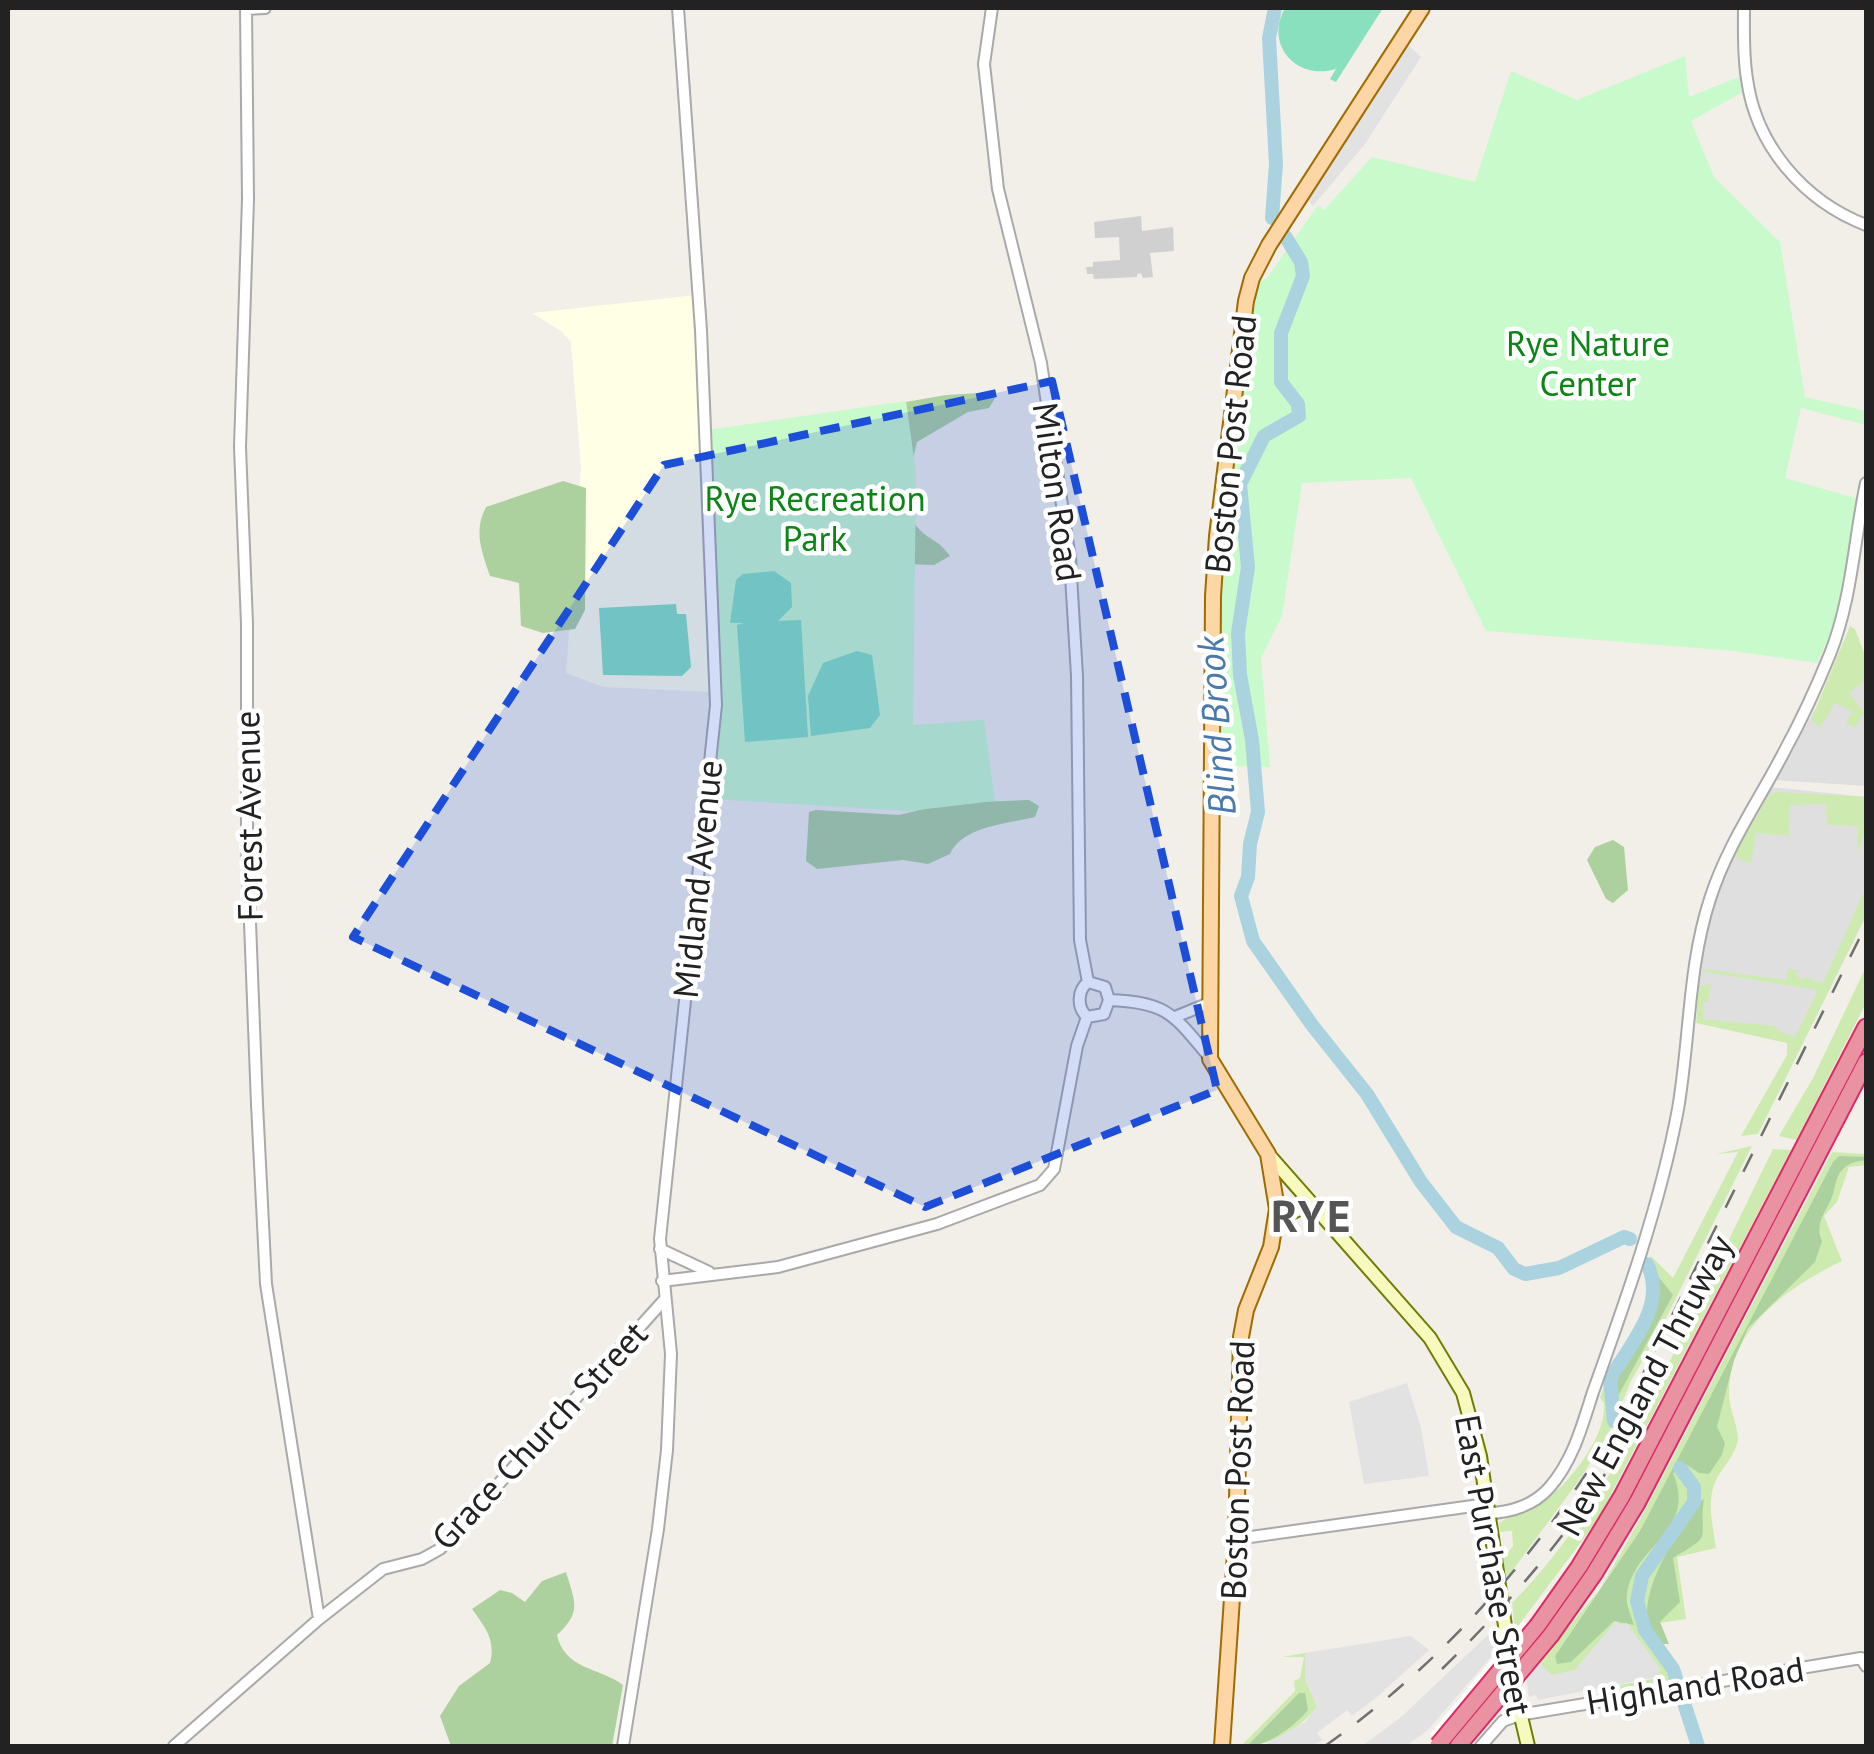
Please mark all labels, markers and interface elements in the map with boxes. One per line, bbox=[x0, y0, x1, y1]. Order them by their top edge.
street label: Boston Post Road bbox=[1194, 312, 1266, 576]
park label: Rye Nature Center bbox=[1506, 320, 1670, 406]
street label: Milton Road bbox=[1023, 400, 1093, 584]
park label: Rye Recreation Park bbox=[704, 475, 926, 561]
water label: Blind Brook bbox=[1184, 633, 1246, 817]
street label: Forest Avenue bbox=[223, 710, 273, 922]
street label: Midland Avenue bbox=[662, 758, 732, 1000]
district label: RYE bbox=[1271, 1186, 1353, 1244]
street label: New England Thruway bbox=[1545, 1227, 1743, 1543]
street label: Grace Church Street bbox=[421, 1311, 657, 1559]
street label: Boston Post Road bbox=[1209, 1339, 1265, 1601]
street label: East Purchase Street bbox=[1445, 1411, 1543, 1719]
street label: Highland Road bbox=[1583, 1645, 1807, 1725]

